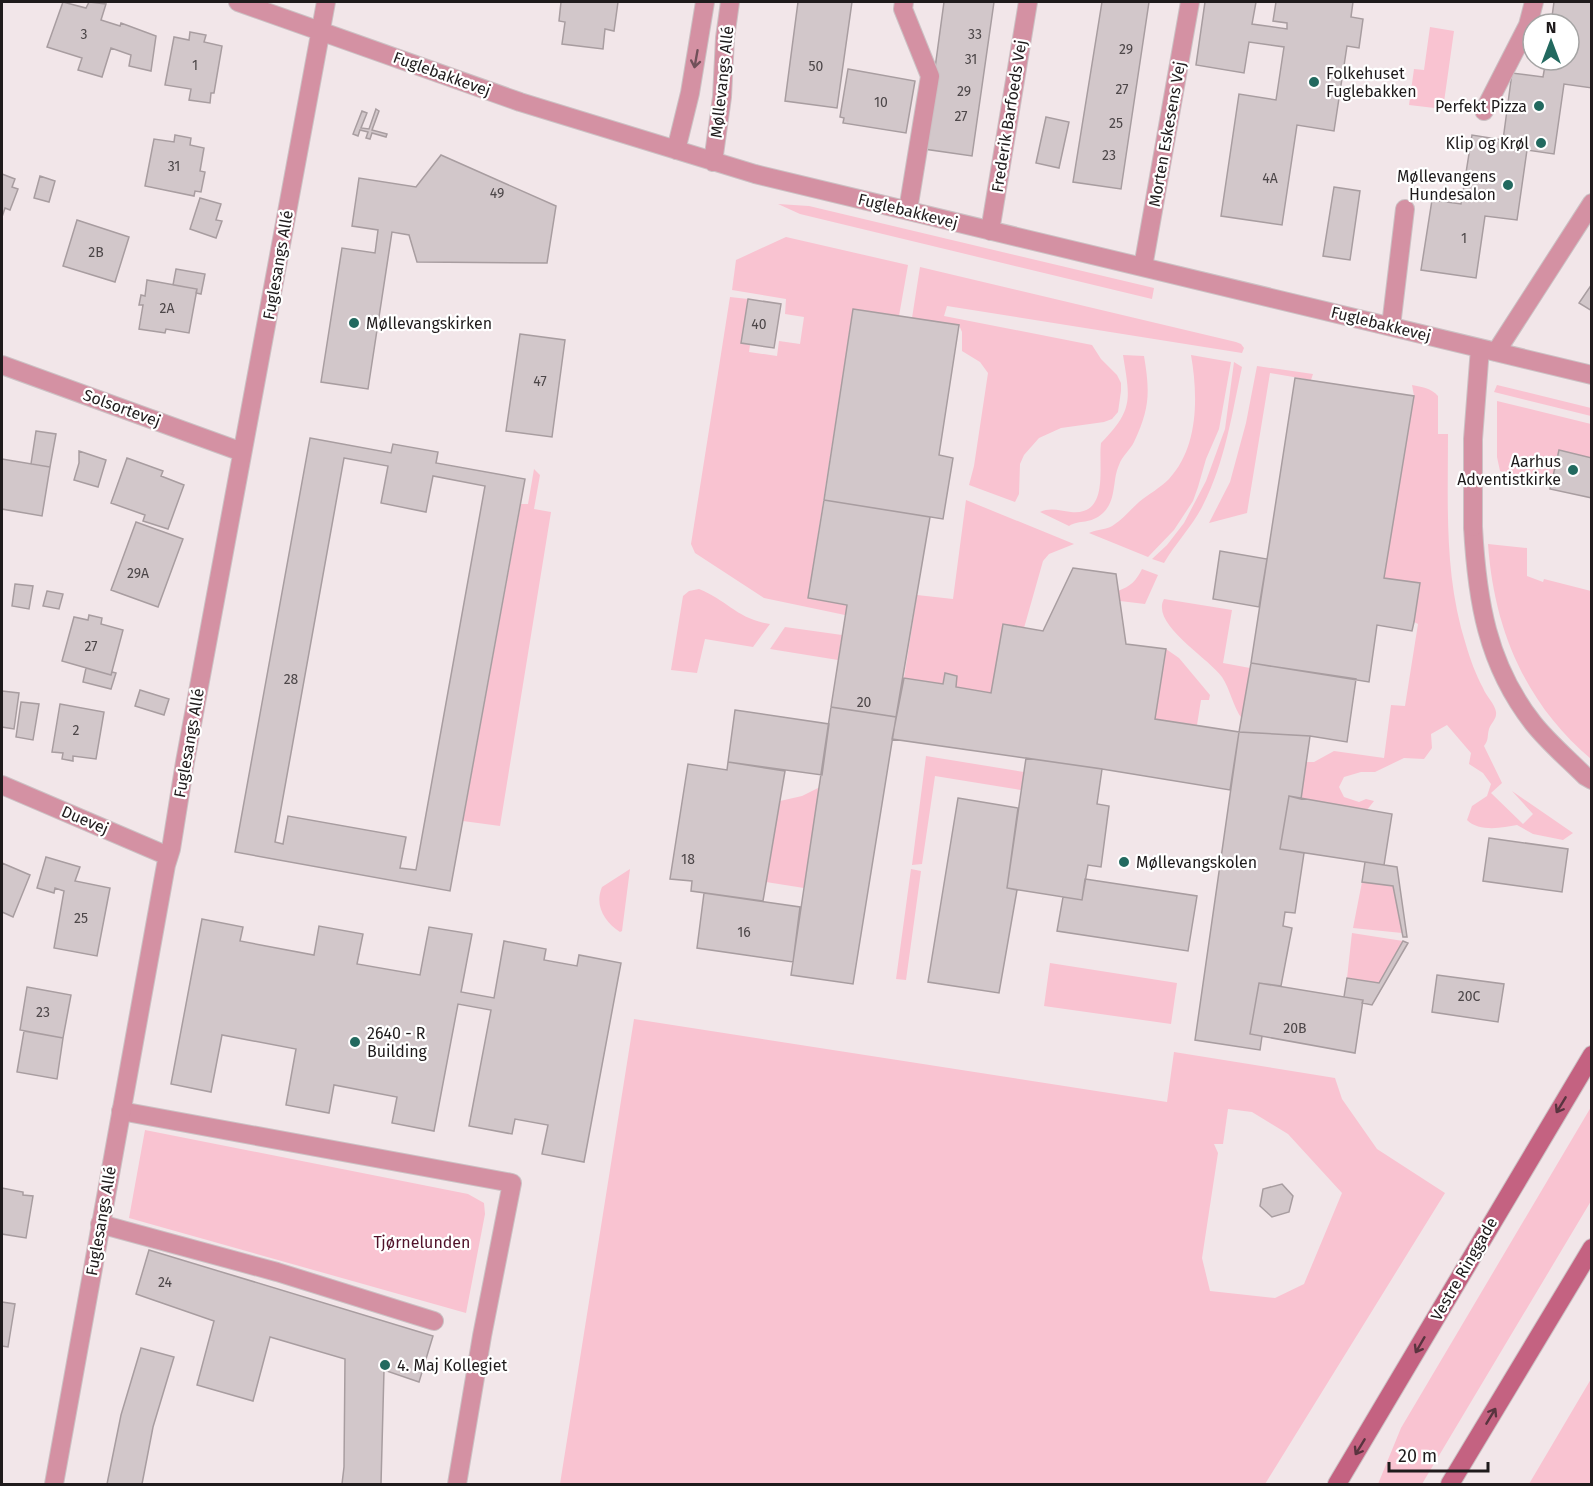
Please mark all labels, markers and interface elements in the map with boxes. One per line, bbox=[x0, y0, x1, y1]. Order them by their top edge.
north arrow bbox=[1521, 12, 1581, 72]
text: N bbox=[1546, 18, 1556, 37]
street label: Møllevangs Allé bbox=[707, 25, 737, 139]
house number: 3 bbox=[81, 26, 88, 43]
house number: 33 bbox=[968, 26, 982, 43]
street label: Frederik Barfoeds Vej bbox=[988, 38, 1030, 194]
house number: 29 bbox=[1119, 41, 1133, 58]
street label: Fuglebakkevej bbox=[391, 48, 493, 100]
one-way arrow bbox=[690, 49, 701, 69]
house number: 31 bbox=[965, 51, 977, 68]
house number: 1 bbox=[192, 57, 198, 74]
house number: 50 bbox=[809, 58, 824, 75]
street label: Morten Eskesens Vej bbox=[1145, 60, 1189, 208]
place label: Folkehuset Fuglebakken bbox=[1326, 64, 1417, 101]
marker: Folkehuset Fuglebakken bbox=[1307, 75, 1321, 89]
house number: 27 bbox=[1115, 81, 1129, 98]
house number: 29 bbox=[957, 83, 971, 100]
house number: 10 bbox=[874, 94, 888, 111]
place label: Perfekt Pizza bbox=[1435, 97, 1527, 116]
marker: Perfekt Pizza bbox=[1532, 99, 1546, 113]
house number: 27 bbox=[954, 108, 968, 125]
house number: 25 bbox=[1109, 115, 1123, 132]
place label: Klip og Krøl bbox=[1446, 134, 1529, 153]
marker: Klip og Krøl bbox=[1534, 136, 1548, 150]
house number: 23 bbox=[1102, 147, 1116, 164]
house number: 31 bbox=[168, 158, 180, 175]
place label: Møllevangens Hundesalon bbox=[1397, 167, 1496, 204]
house number: 4A bbox=[1262, 170, 1278, 187]
marker: Møllevangens Hundesalon bbox=[1501, 178, 1515, 192]
house number: 49 bbox=[490, 185, 504, 202]
street label: Fuglebakkevej bbox=[856, 189, 960, 233]
street label: Fuglesangs Allé bbox=[259, 209, 297, 321]
house number: 1 bbox=[1461, 230, 1467, 247]
house number: 2B bbox=[88, 244, 104, 261]
house number: 2A bbox=[160, 300, 174, 317]
street label: Fuglebakkevej bbox=[1329, 302, 1433, 346]
place label: Møllevangskirken bbox=[366, 314, 492, 333]
marker: Møllevangskirken bbox=[347, 316, 361, 330]
house number: 40 bbox=[751, 316, 767, 333]
house number: 47 bbox=[533, 373, 547, 390]
street label: Solsortevej bbox=[81, 385, 163, 431]
place label: Aarhus Adventistkirke bbox=[1457, 452, 1561, 489]
marker: Aarhus Adventistkirke bbox=[1566, 463, 1580, 477]
house number: 29A bbox=[127, 565, 149, 582]
house number: 27 bbox=[84, 638, 98, 655]
house number: 28 bbox=[284, 671, 299, 688]
street label: Fuglesangs Allé bbox=[170, 687, 208, 799]
house number: 20 bbox=[857, 694, 872, 711]
house number: 2 bbox=[73, 722, 80, 739]
street label: Duevej bbox=[59, 802, 111, 838]
house number: 18 bbox=[681, 851, 695, 868]
place label: Møllevangskolen bbox=[1136, 853, 1257, 872]
marker: Møllevangskolen bbox=[1117, 855, 1131, 869]
house number: 25 bbox=[74, 910, 88, 927]
house number: 16 bbox=[737, 924, 751, 941]
house number: 20C bbox=[1458, 988, 1480, 1005]
house number: 23 bbox=[36, 1004, 50, 1021]
house number: 20B bbox=[1283, 1020, 1307, 1037]
place label: 2640 - R Building bbox=[367, 1024, 428, 1061]
marker: 2640 - R Building bbox=[348, 1035, 362, 1049]
one-way arrow bbox=[1555, 1096, 1567, 1113]
street label: Fuglesangs Allé bbox=[82, 1165, 120, 1277]
street label: Vestre Ringgade bbox=[1427, 1214, 1501, 1324]
park label: Tjørnelunden bbox=[374, 1233, 470, 1252]
house number: 24 bbox=[158, 1274, 173, 1291]
one-way arrow bbox=[1413, 1336, 1425, 1353]
place label: 4. Maj Kollegiet bbox=[397, 1356, 507, 1375]
marker: 4. Maj Kollegiet bbox=[378, 1358, 392, 1372]
one-way arrow bbox=[1485, 1408, 1497, 1425]
scale bar bbox=[1389, 1435, 1488, 1473]
one-way arrow bbox=[1353, 1438, 1365, 1455]
text: 20 m bbox=[1398, 1445, 1437, 1467]

